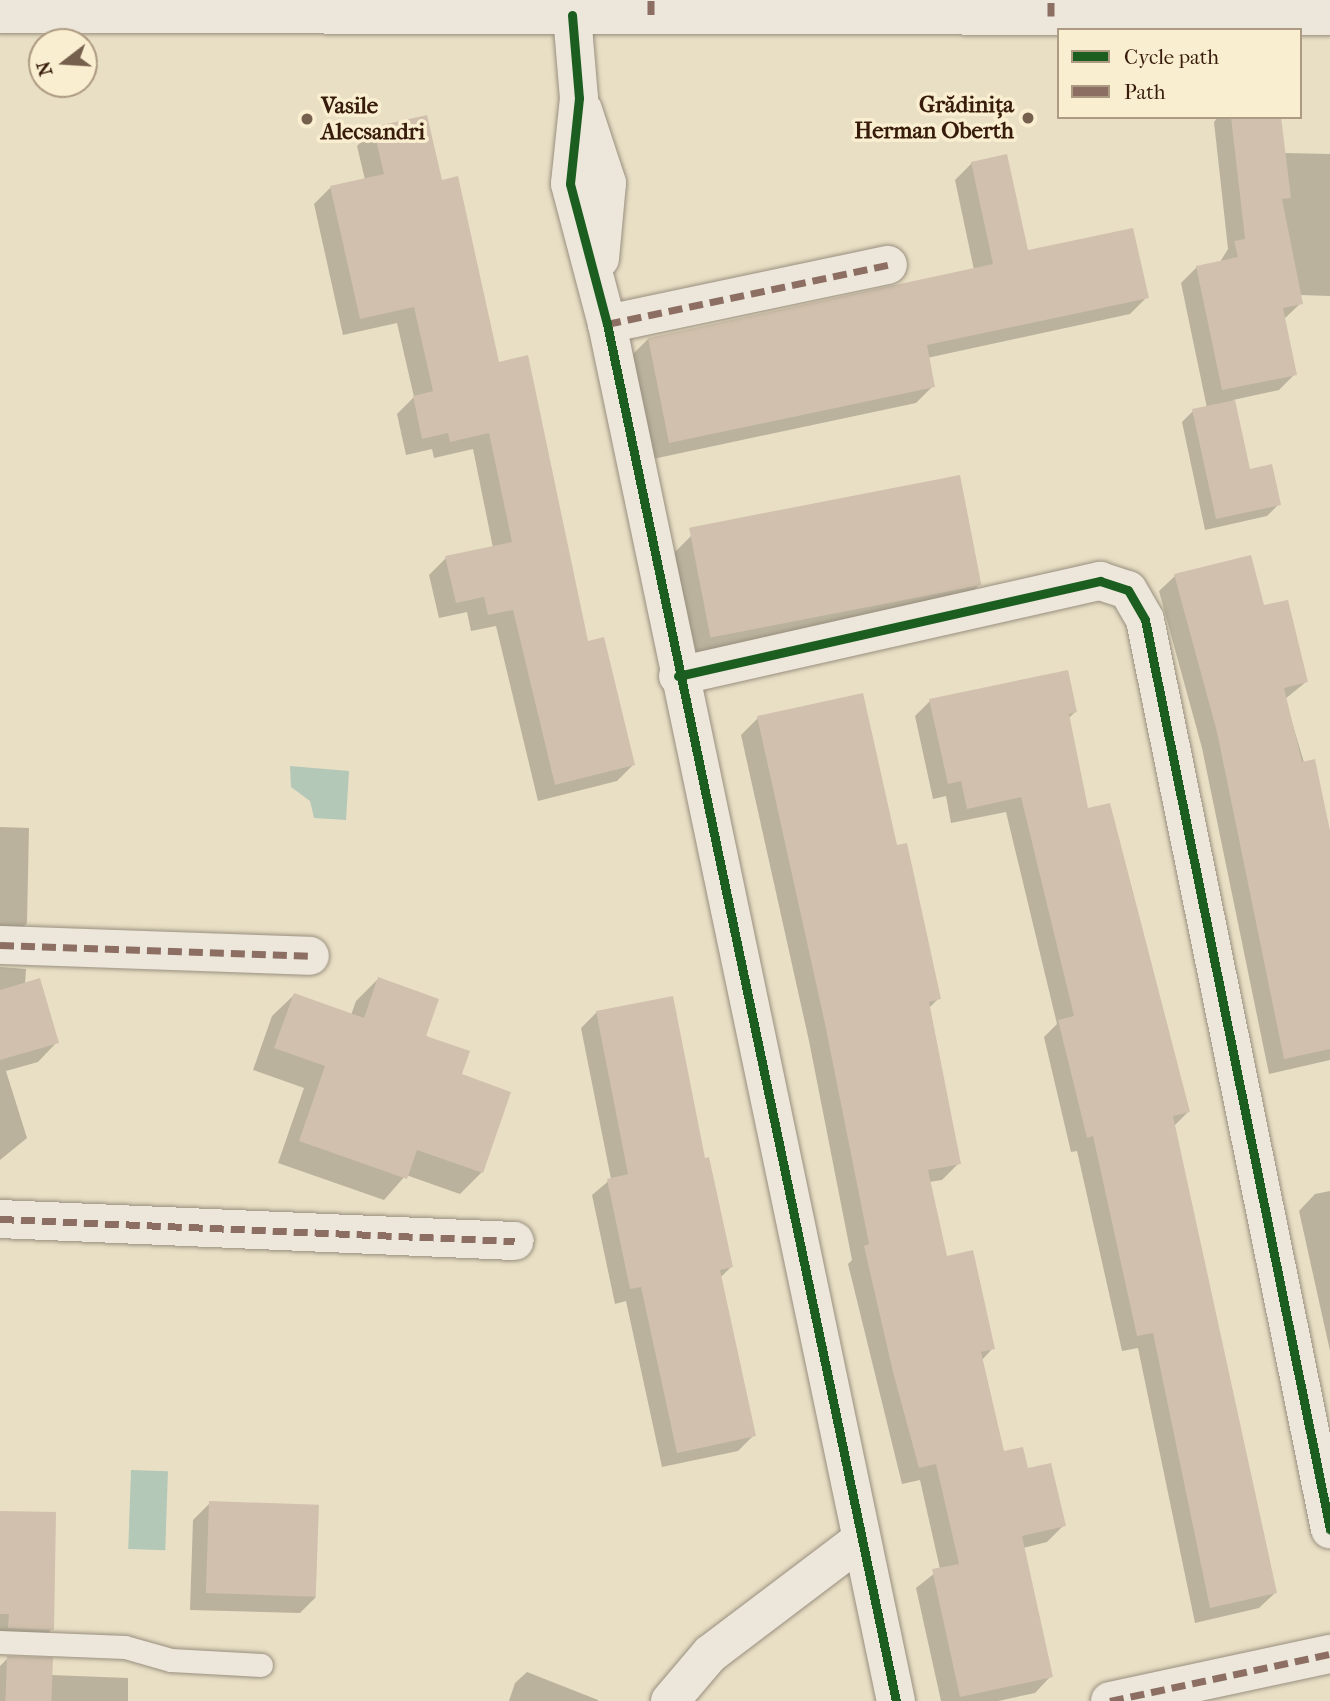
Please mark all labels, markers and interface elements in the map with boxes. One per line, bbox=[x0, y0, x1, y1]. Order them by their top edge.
north arrow bbox=[28, 28, 98, 98]
legend bbox=[1057, 28, 1302, 119]
text: Cycle path bbox=[1124, 45, 1219, 69]
text: N bbox=[32, 58, 57, 79]
text: Path bbox=[1124, 80, 1165, 104]
place label: Grădinița Herman Oberth bbox=[854, 91, 1014, 145]
place label: Vasile Alecsandri bbox=[321, 92, 425, 146]
marker: Grădinița Herman Oberth bbox=[1020, 110, 1036, 126]
marker: Vasile Alecsandri bbox=[299, 111, 315, 127]

